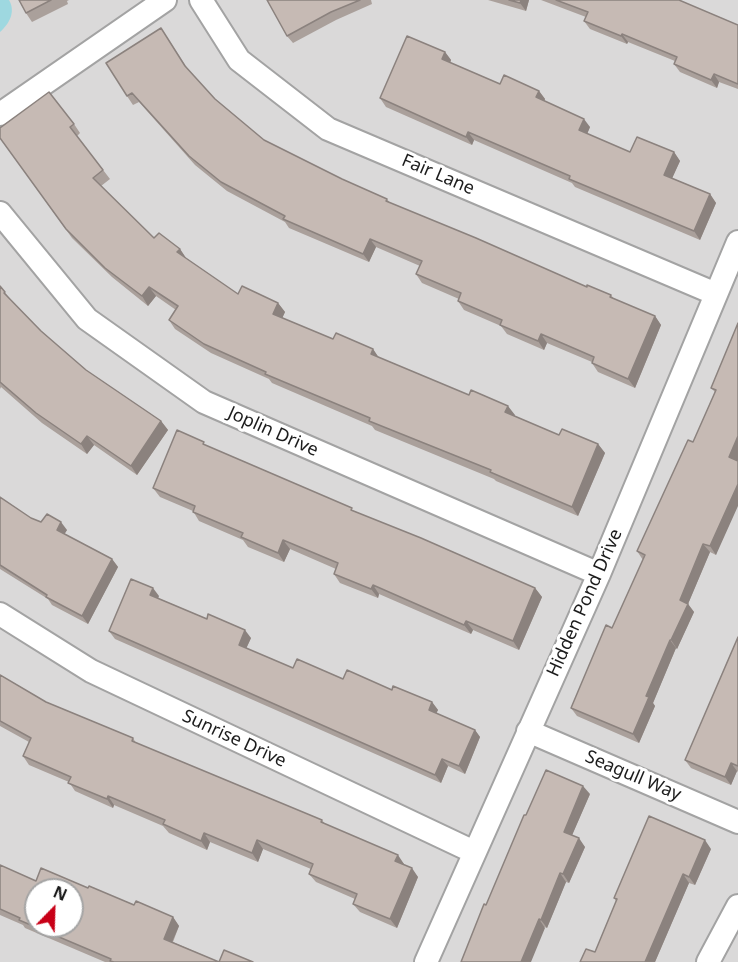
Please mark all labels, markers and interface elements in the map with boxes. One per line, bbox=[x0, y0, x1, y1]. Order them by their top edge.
street label: Fair Lane bbox=[398, 150, 478, 200]
street label: Joplin Drive bbox=[225, 403, 321, 461]
street label: Hidden Pond Drive bbox=[543, 526, 627, 680]
street label: Sunrise Drive bbox=[179, 706, 289, 772]
street label: Seagull Way bbox=[582, 746, 684, 806]
north arrow bbox=[24, 878, 84, 938]
text: N bbox=[50, 881, 71, 906]

